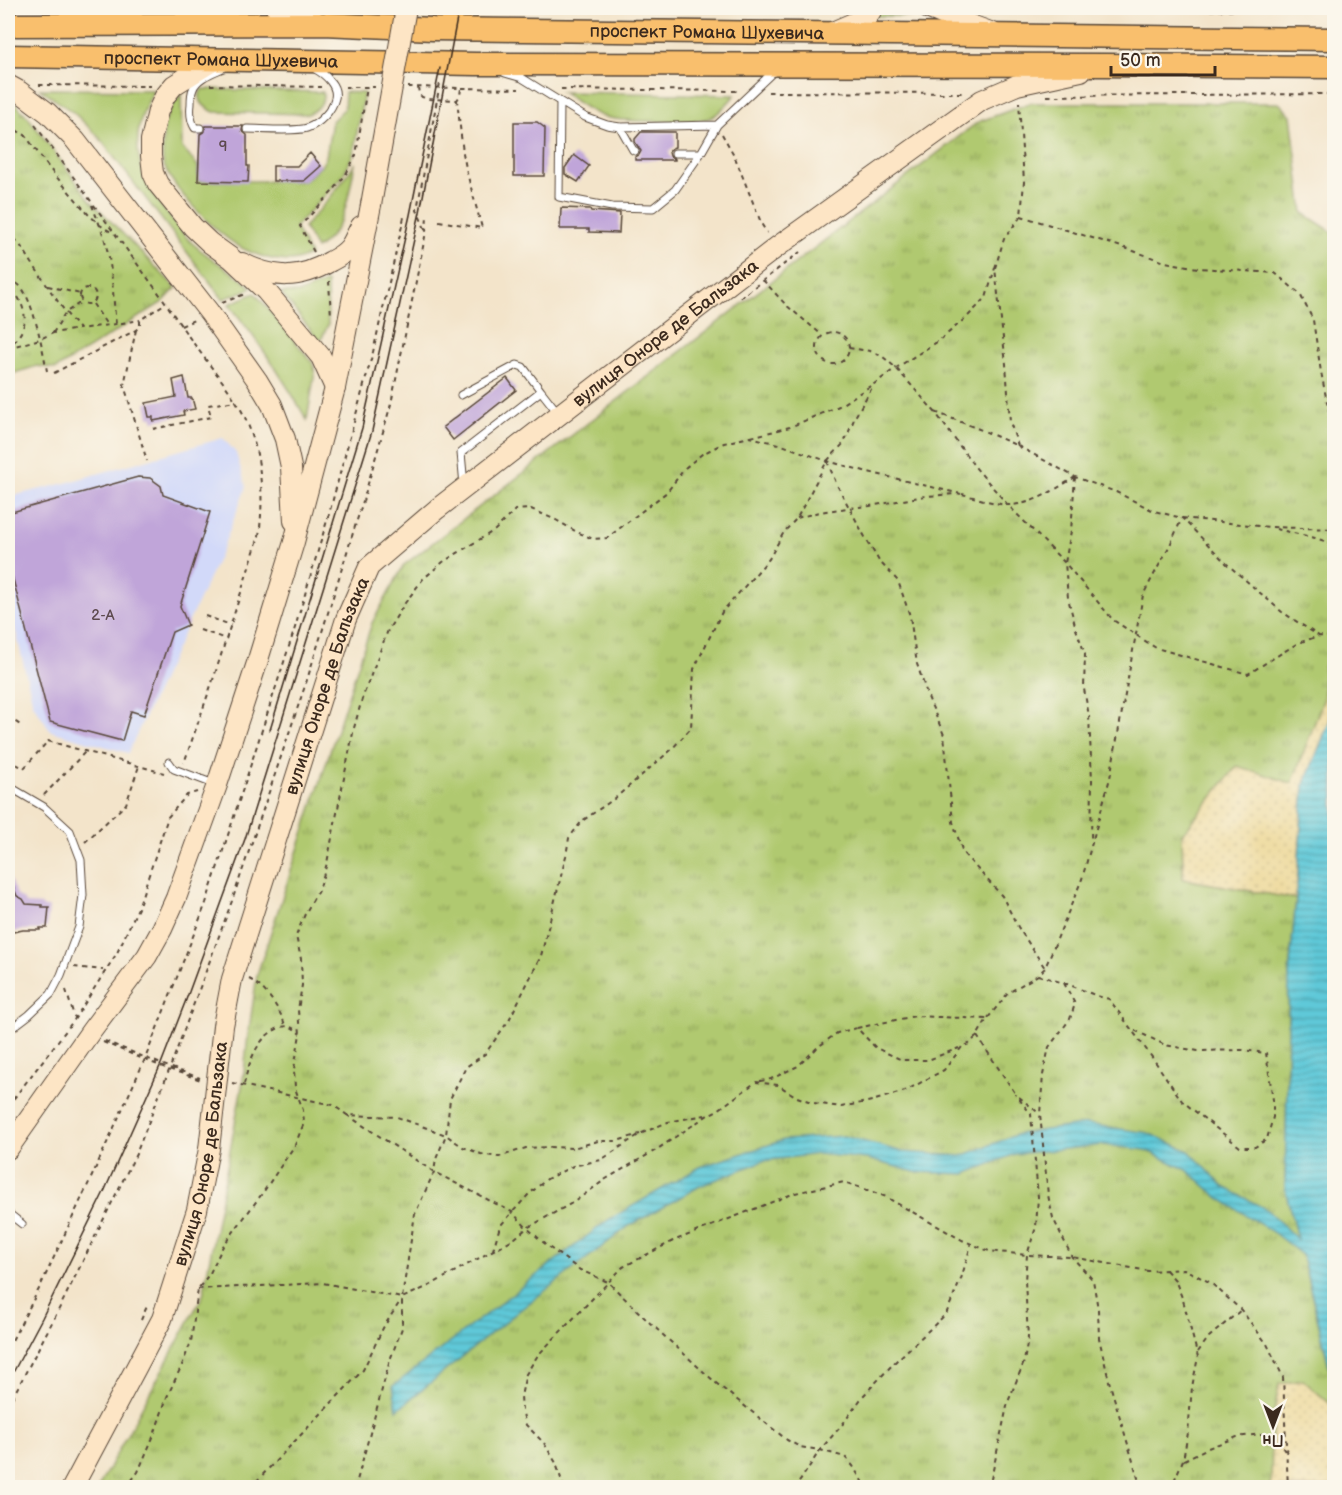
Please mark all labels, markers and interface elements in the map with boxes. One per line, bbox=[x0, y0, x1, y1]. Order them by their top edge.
street label: проспект Романа Шухевича bbox=[589, 20, 825, 44]
scale bar bbox=[1111, 39, 1214, 77]
street label: проспект Романа Шухевича bbox=[104, 47, 339, 72]
text: 50 m bbox=[1120, 50, 1161, 71]
house number: 9 bbox=[219, 137, 227, 156]
street label: вулиця Оноре де Бальзака bbox=[569, 255, 763, 411]
street label: вулиця Оноре де Бальзака bbox=[281, 573, 374, 797]
house number: 2-А bbox=[91, 606, 116, 625]
street label: вулиця Оноре де Бальзака bbox=[169, 1040, 232, 1269]
north arrow bbox=[1243, 1396, 1303, 1456]
text: Пн bbox=[1262, 1430, 1284, 1449]

